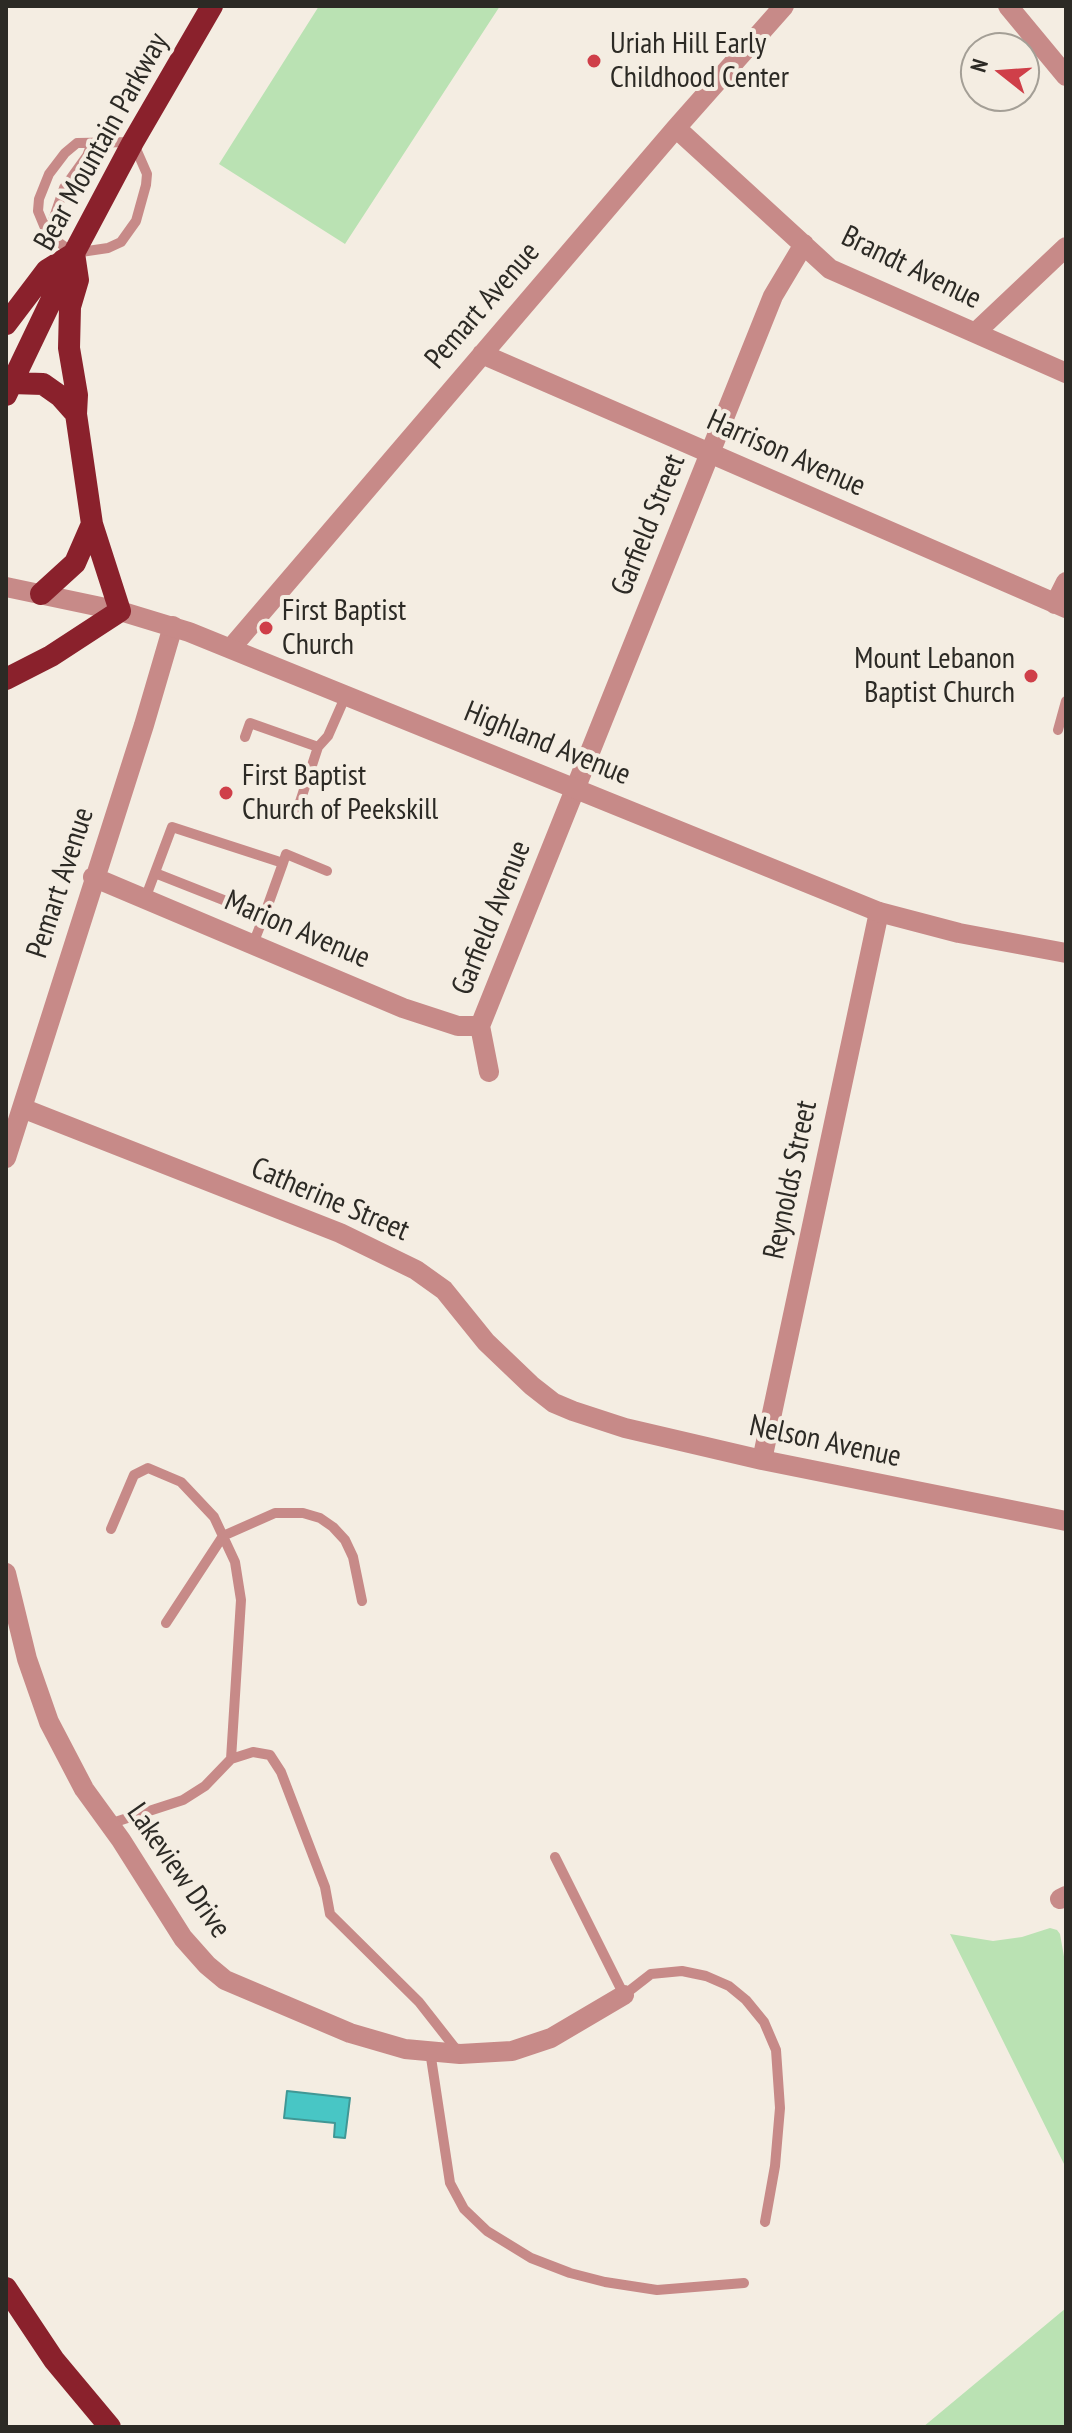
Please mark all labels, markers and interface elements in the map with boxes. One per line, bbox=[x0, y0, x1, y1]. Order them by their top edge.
place label: Uriah Hill Early Childhood Center bbox=[610, 26, 789, 96]
street label: Bear Mountain Parkway bbox=[27, 27, 177, 257]
north arrow bbox=[960, 32, 1040, 112]
marker: Uriah Hill Early Childhood Center bbox=[585, 52, 603, 70]
text: N bbox=[964, 56, 994, 75]
street label: Brandt Avenue bbox=[835, 219, 987, 317]
street label: Pemart Avenue bbox=[418, 235, 548, 377]
street label: Harrison Avenue bbox=[701, 403, 871, 505]
street label: Garfield Street bbox=[604, 449, 694, 601]
place label: First Baptist Church bbox=[282, 593, 406, 664]
marker: First Baptist Church bbox=[257, 619, 275, 637]
place label: Mount Lebanon Baptist Church bbox=[854, 641, 1015, 712]
marker: Mount Lebanon Baptist Church bbox=[1022, 667, 1040, 685]
street label: Highland Avenue bbox=[459, 694, 635, 794]
place label: First Baptist Church of Peekskill bbox=[242, 758, 438, 828]
marker: First Baptist Church of Peekskill bbox=[217, 784, 235, 802]
street label: Pemart Avenue bbox=[20, 803, 102, 963]
street label: Garfield Avenue bbox=[445, 836, 539, 1000]
street label: Marion Avenue bbox=[219, 883, 375, 977]
street label: Reynolds Street bbox=[757, 1097, 825, 1263]
street label: Catherine Street bbox=[246, 1151, 414, 1249]
street label: Nelson Avenue bbox=[746, 1408, 904, 1476]
street label: Lakeview Drive bbox=[118, 1797, 238, 1945]

